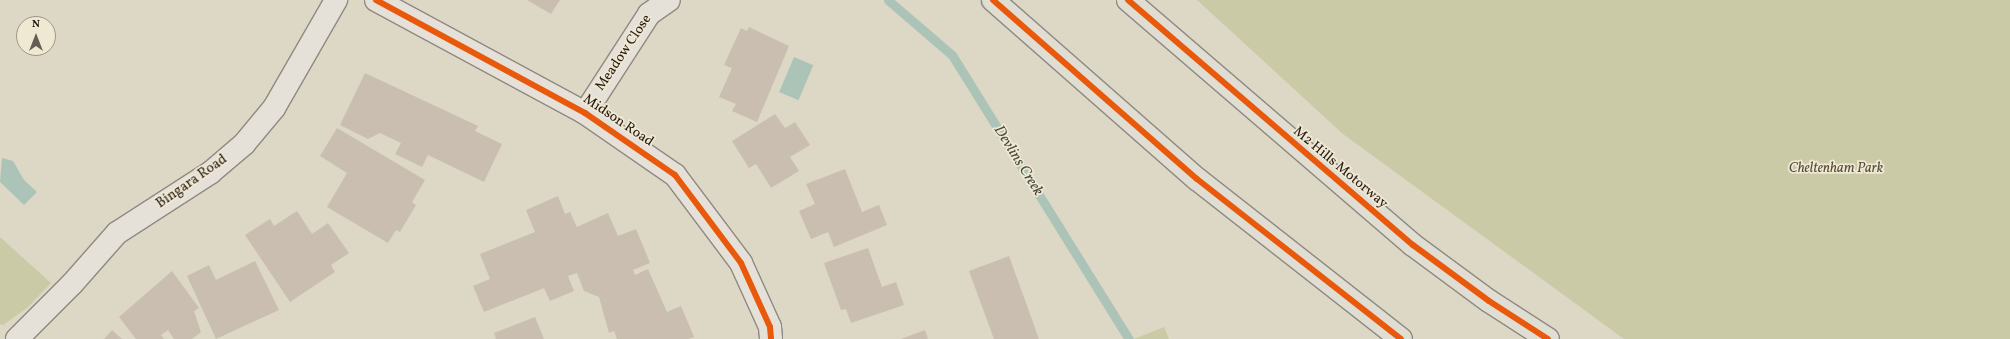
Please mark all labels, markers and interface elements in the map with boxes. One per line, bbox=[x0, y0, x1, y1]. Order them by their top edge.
street label: Meadow Close bbox=[592, 12, 656, 94]
north arrow bbox=[16, 16, 56, 56]
text: N bbox=[32, 17, 40, 32]
street label: Midson Road bbox=[580, 91, 656, 151]
water label: Devlins Creek bbox=[989, 123, 1047, 199]
street label: M2 Hills Motorway bbox=[1289, 123, 1391, 213]
street label: Bingara Road bbox=[153, 151, 231, 213]
park label: Cheltenham Park bbox=[1789, 161, 1883, 177]

